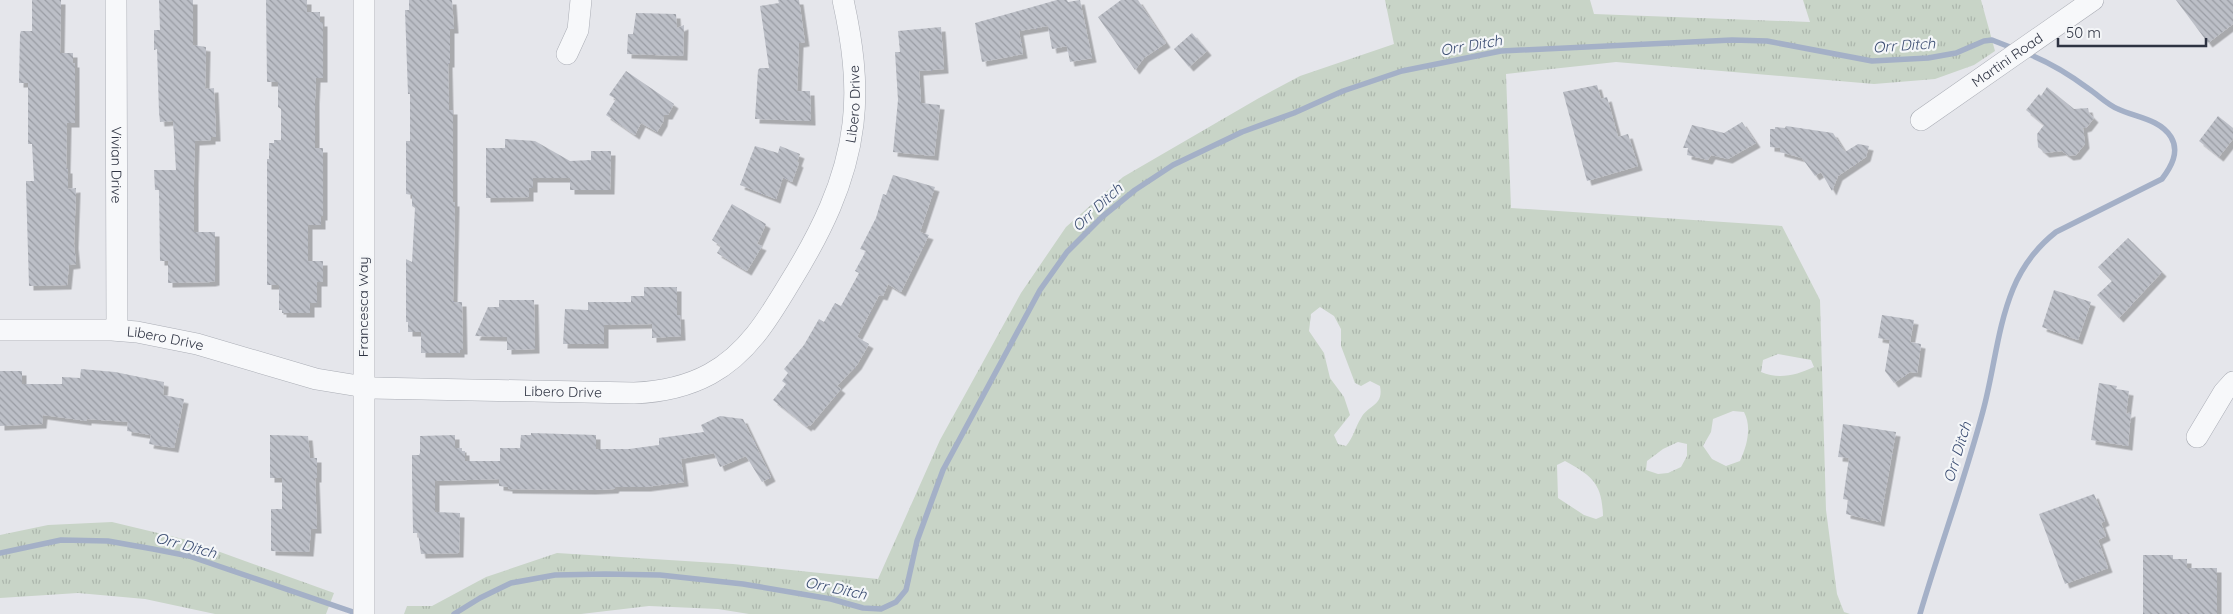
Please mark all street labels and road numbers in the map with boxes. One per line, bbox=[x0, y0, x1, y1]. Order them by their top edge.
street label: Martini Road bbox=[1968, 29, 2046, 91]
street label: Libero Drive bbox=[841, 65, 864, 145]
street label: Vivian Drive bbox=[107, 127, 126, 204]
street label: Francesca Way bbox=[354, 257, 372, 357]
street label: Libero Drive bbox=[126, 322, 206, 355]
street label: Libero Drive bbox=[524, 382, 602, 401]

